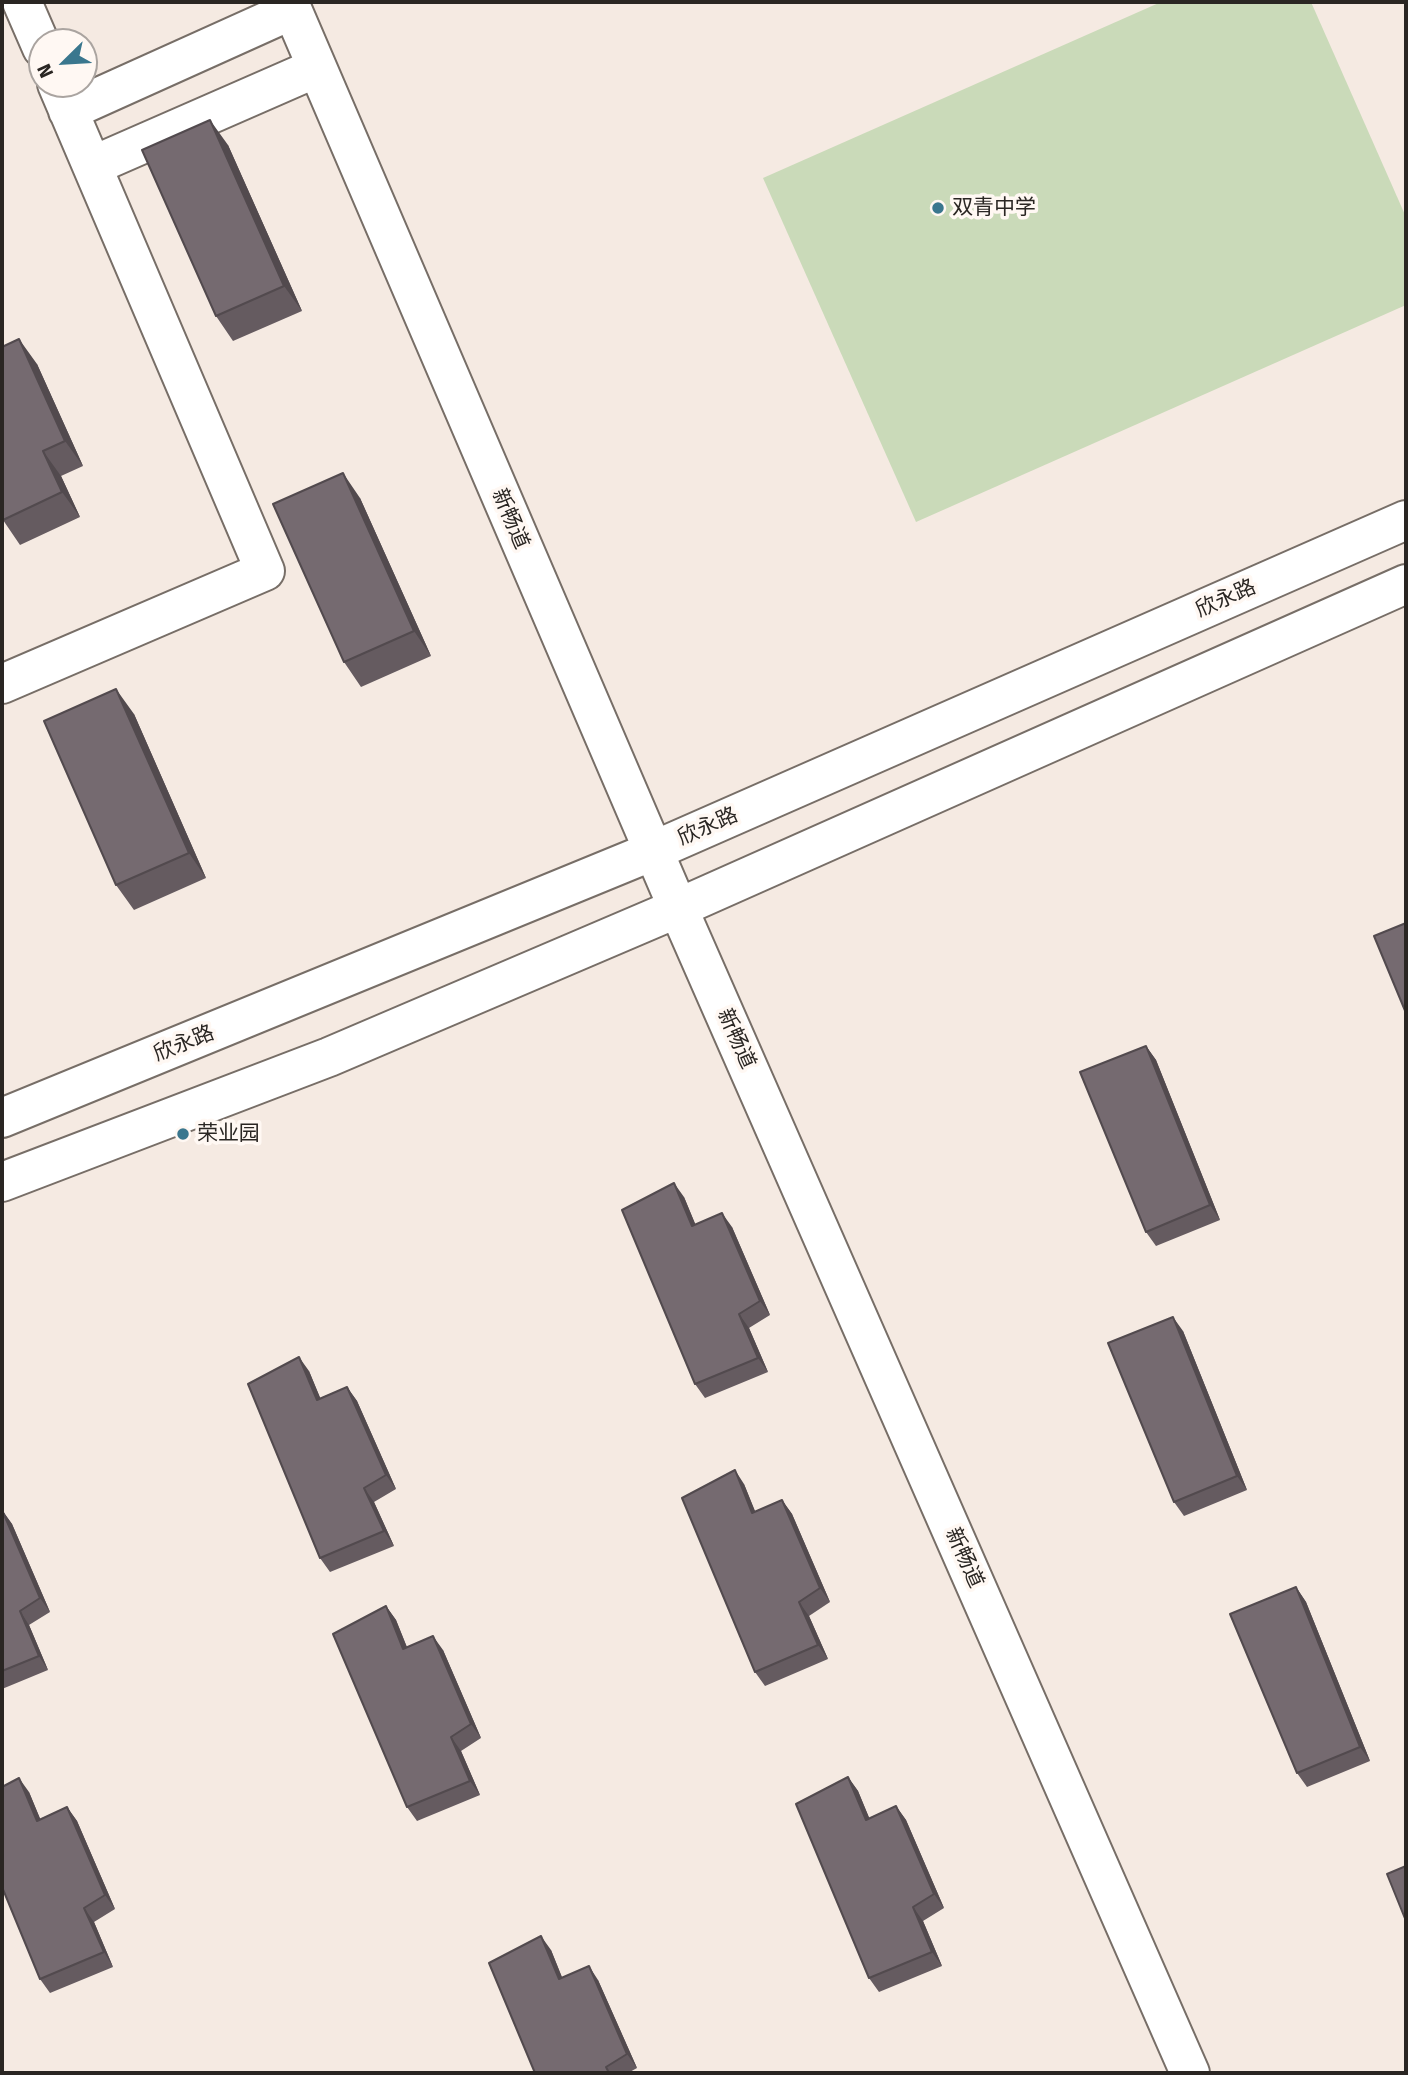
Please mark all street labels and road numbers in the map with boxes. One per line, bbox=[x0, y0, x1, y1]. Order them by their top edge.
street label: 新畅道 bbox=[486, 485, 534, 553]
street label: 欣永路 bbox=[1192, 575, 1260, 623]
street label: 欣永路 bbox=[674, 803, 742, 851]
street label: 新畅道 bbox=[712, 1005, 760, 1073]
street label: 欣永路 bbox=[150, 1021, 218, 1067]
street label: 新畅道 bbox=[940, 1524, 988, 1592]

